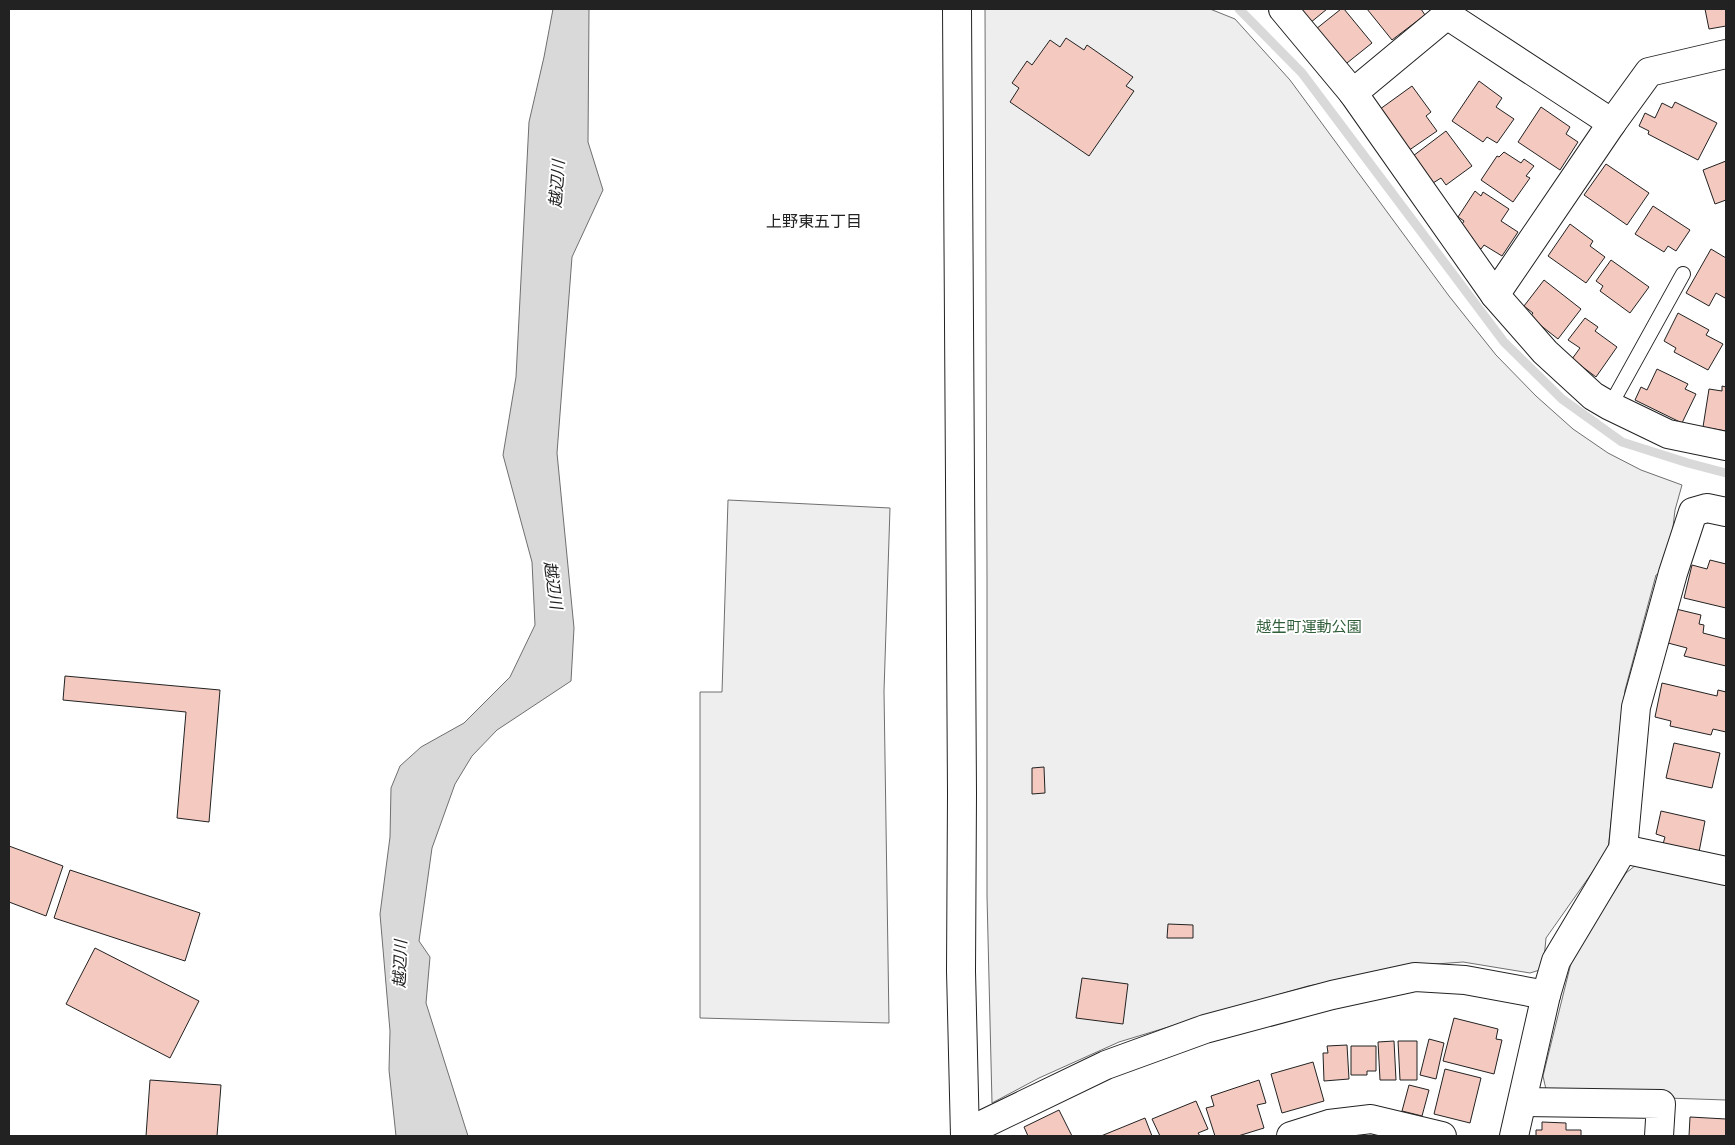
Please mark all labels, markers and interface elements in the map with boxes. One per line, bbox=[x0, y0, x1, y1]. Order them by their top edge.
water label: 越辺川 bbox=[544, 157, 570, 209]
district label: 上野東五丁目 bbox=[766, 210, 862, 233]
water label: 越辺川 bbox=[538, 560, 568, 612]
park label: 越生町運動公園 bbox=[1255, 616, 1362, 637]
water label: 越辺川 bbox=[388, 938, 412, 988]

